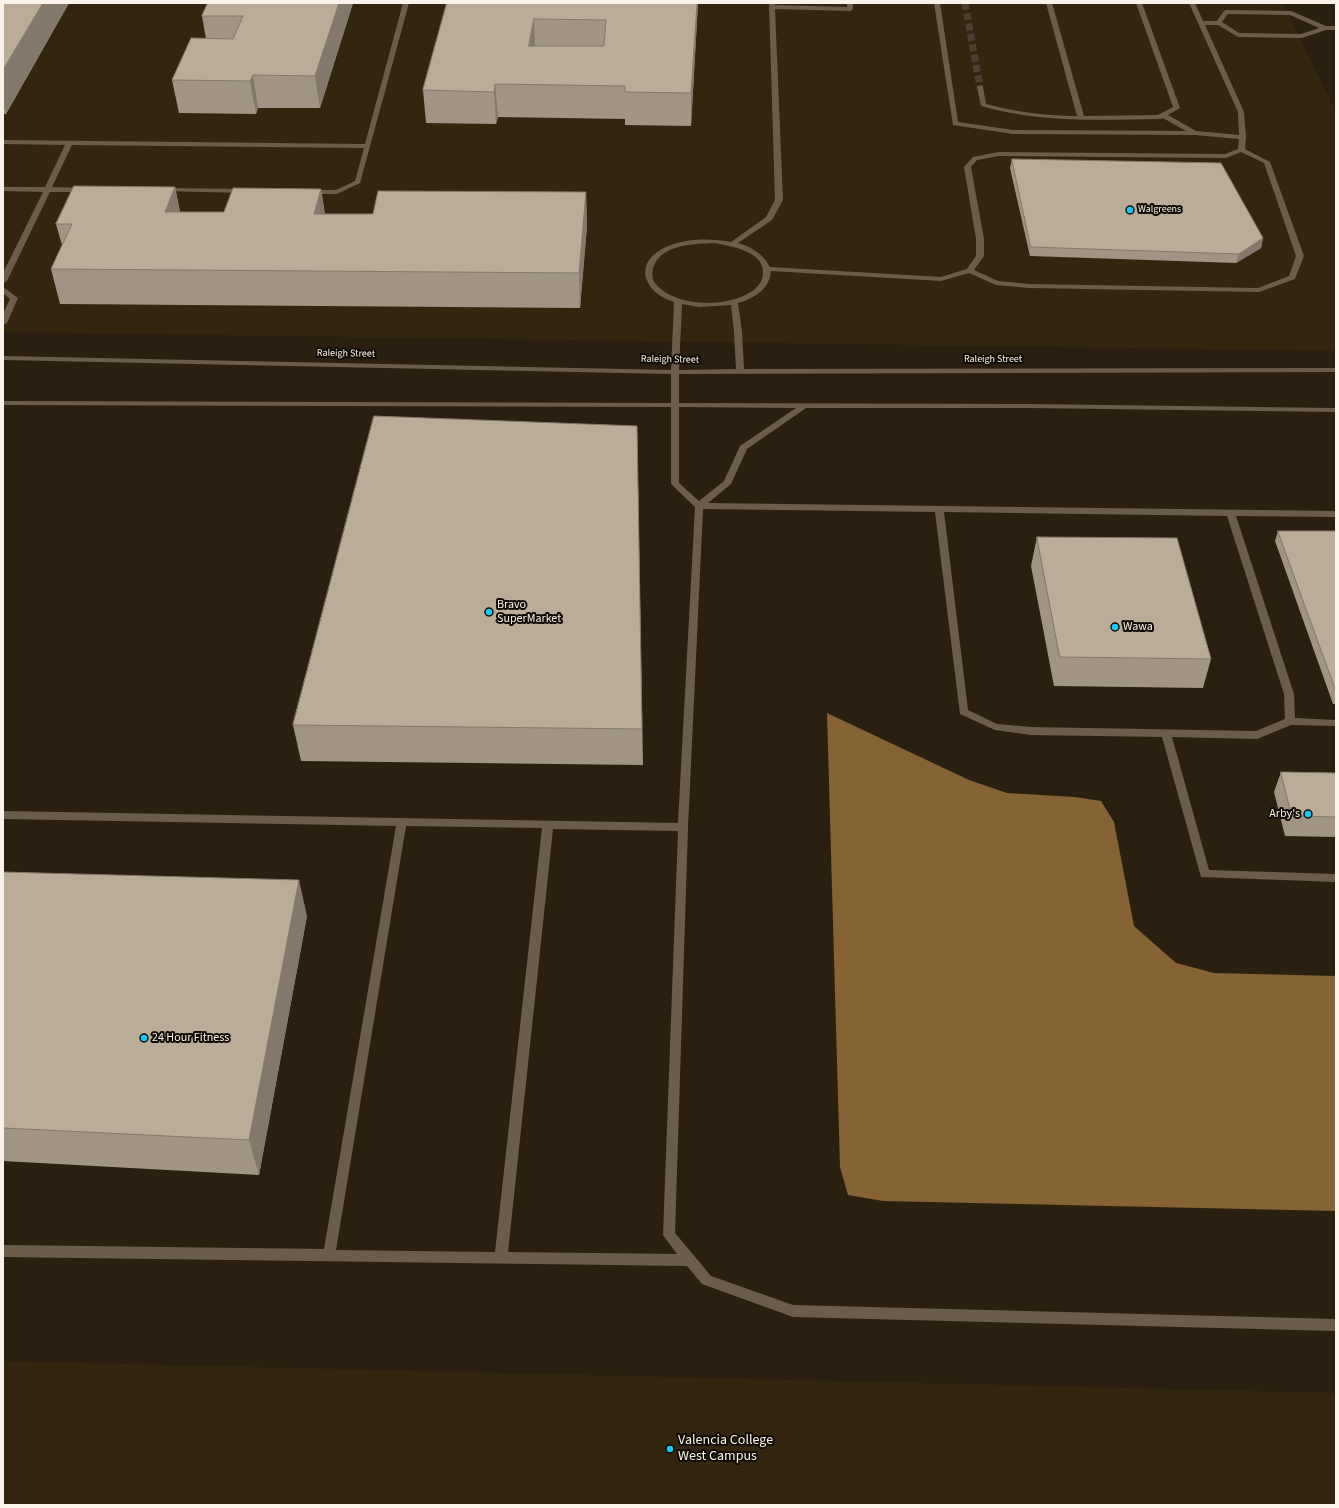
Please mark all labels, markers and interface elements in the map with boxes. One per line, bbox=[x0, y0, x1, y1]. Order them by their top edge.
place label: Walgreens bbox=[1138, 204, 1181, 216]
marker: Walgreens bbox=[1125, 205, 1135, 215]
street label: Raleigh Street bbox=[317, 347, 375, 361]
street label: Raleigh Street bbox=[641, 353, 699, 367]
street label: Raleigh Street bbox=[964, 354, 1022, 366]
place label: Bravo SuperMarket bbox=[497, 598, 561, 626]
marker: Bravo SuperMarket bbox=[484, 607, 494, 617]
place label: Wawa bbox=[1123, 620, 1153, 634]
marker: Wawa bbox=[1110, 622, 1120, 632]
place label: Arby's bbox=[1269, 807, 1300, 821]
marker: Arby's bbox=[1303, 809, 1313, 819]
place label: 24 Hour Fitness bbox=[152, 1031, 229, 1045]
marker: 24 Hour Fitness bbox=[139, 1033, 149, 1043]
place label: Valencia College West Campus bbox=[678, 1433, 773, 1466]
marker: Valencia College West Campus bbox=[665, 1444, 675, 1454]

